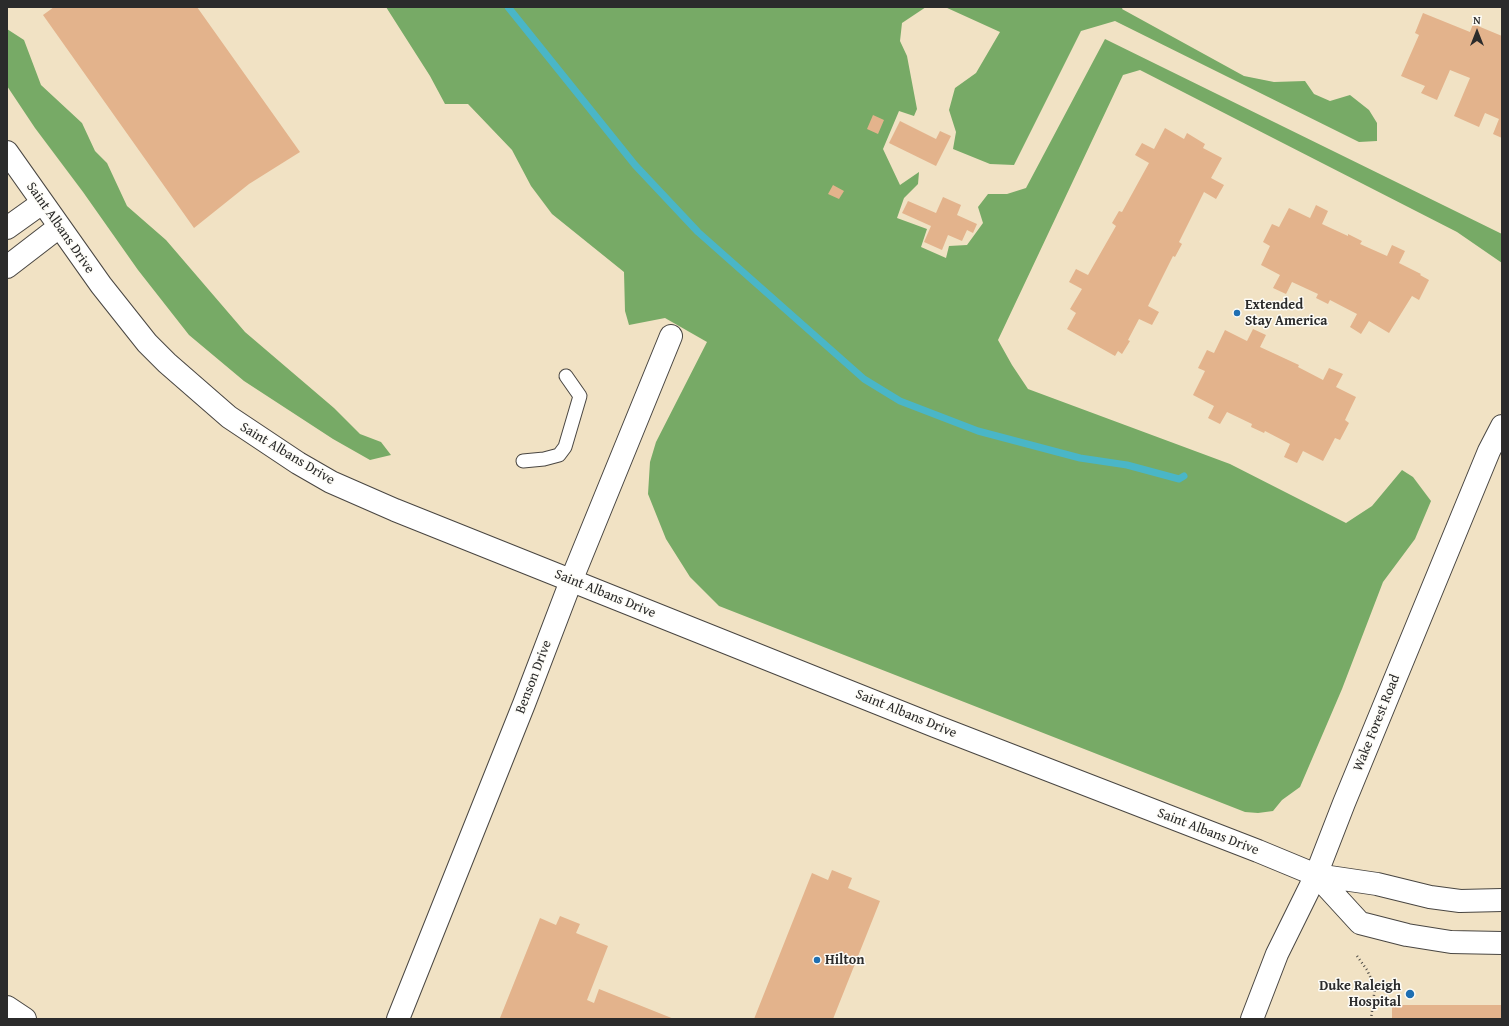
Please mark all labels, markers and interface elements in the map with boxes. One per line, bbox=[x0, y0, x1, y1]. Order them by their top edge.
north arrow bbox=[1457, 12, 1497, 52]
text: N bbox=[1473, 12, 1481, 28]
street label: Saint Albans Drive bbox=[22, 179, 98, 277]
place label: Extended Stay America bbox=[1245, 297, 1327, 330]
marker: Extended Stay America bbox=[1232, 308, 1242, 318]
street label: Saint Albans Drive bbox=[237, 419, 337, 489]
street label: Saint Albans Drive bbox=[552, 566, 658, 622]
street label: Benson Drive bbox=[512, 638, 556, 716]
street label: Wake Forest Road bbox=[1350, 672, 1404, 774]
street label: Saint Albans Drive bbox=[853, 686, 959, 742]
street label: Saint Albans Drive bbox=[1155, 805, 1261, 859]
place label: Hilton bbox=[825, 952, 864, 968]
marker: Hilton bbox=[812, 955, 822, 965]
place label: Duke Raleigh Hospital bbox=[1319, 978, 1401, 1010]
marker: Duke Raleigh Hospital bbox=[1404, 988, 1416, 1000]

